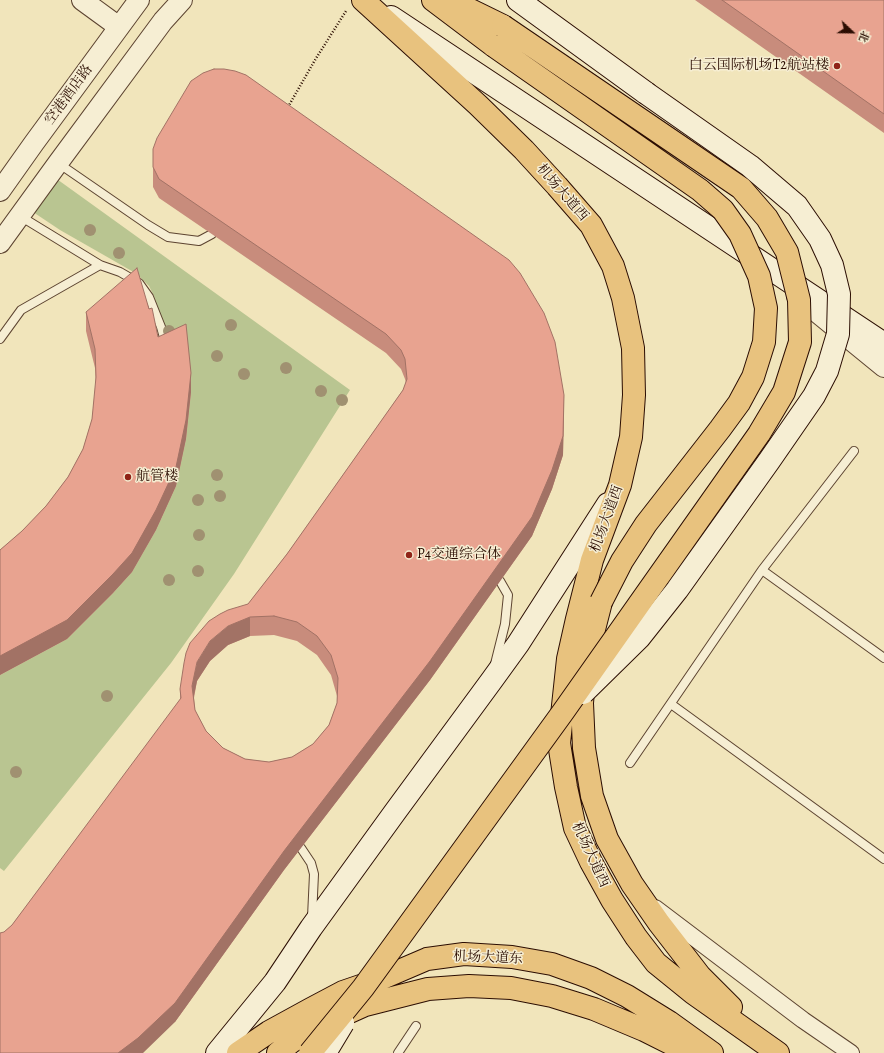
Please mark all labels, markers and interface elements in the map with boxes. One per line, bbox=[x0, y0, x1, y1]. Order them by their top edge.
north arrow bbox=[832, 12, 872, 52]
text: 北 bbox=[855, 29, 873, 45]
place label: 白云国际机场T2航站楼 bbox=[689, 58, 829, 74]
marker: 白云国际机场T2航站楼 bbox=[832, 61, 842, 71]
street label: 空港酒店路 bbox=[42, 62, 96, 128]
street label: 机场大道西 bbox=[533, 161, 591, 225]
place label: 航管楼 bbox=[136, 469, 178, 485]
marker: 航管楼 bbox=[123, 472, 133, 482]
street label: 机场大道西 bbox=[587, 483, 627, 555]
place label: P4交通综合体 bbox=[417, 547, 501, 563]
marker: P4交通综合体 bbox=[404, 550, 414, 560]
street label: 机场大道西 bbox=[568, 820, 612, 890]
street label: 机场大道东 bbox=[453, 948, 523, 968]

